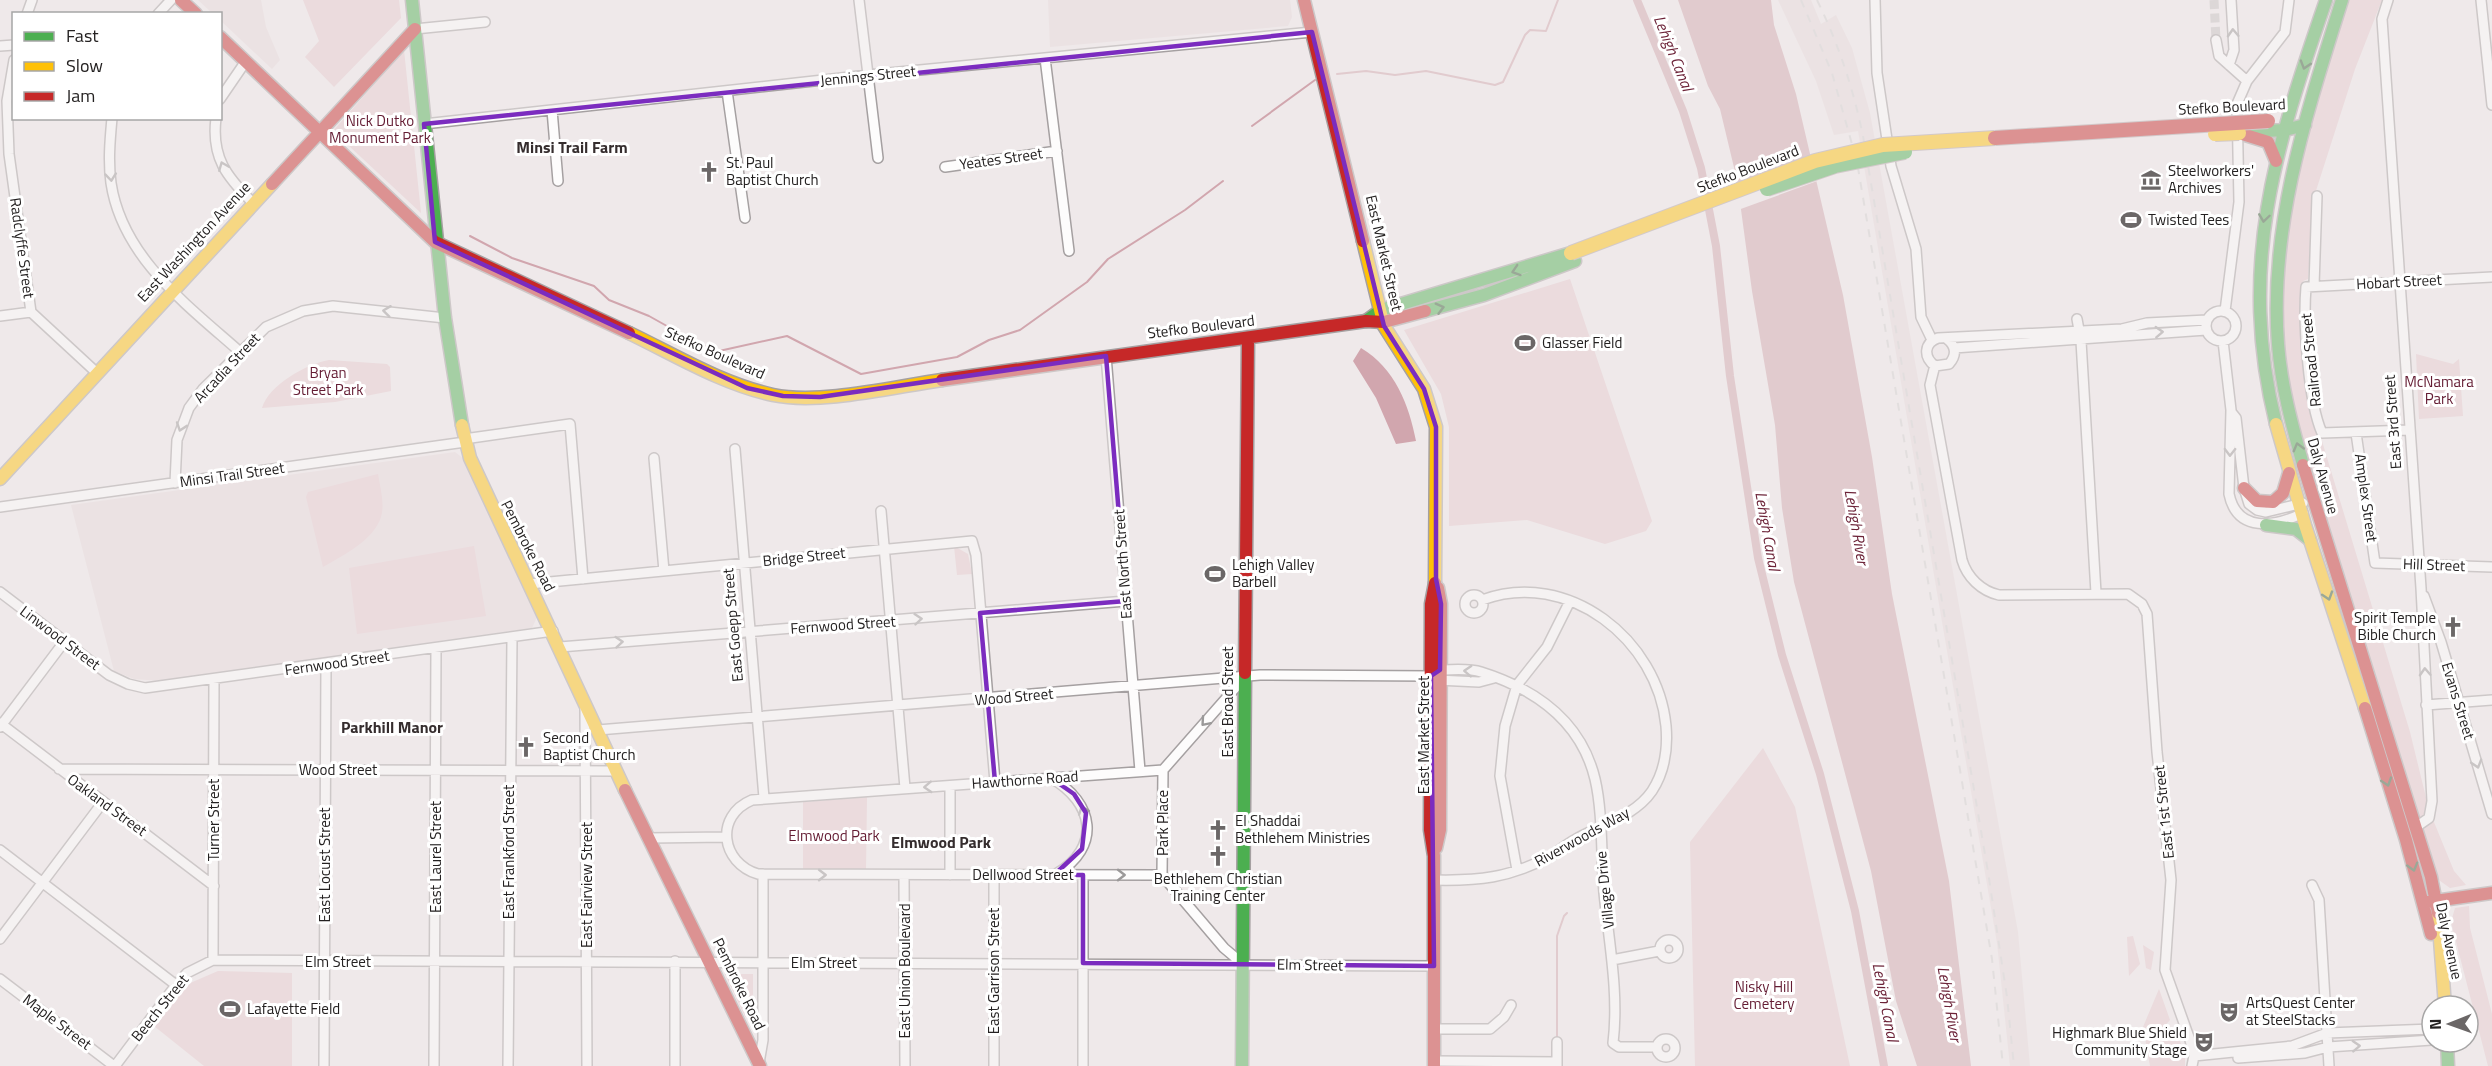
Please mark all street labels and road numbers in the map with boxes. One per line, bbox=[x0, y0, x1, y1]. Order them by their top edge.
street label: Jennings Street bbox=[819, 59, 918, 92]
street label: Stefko Boulevard bbox=[2178, 92, 2286, 121]
street label: Stefko Boulevard bbox=[1693, 139, 1802, 199]
street label: Yeates Street bbox=[958, 141, 1045, 176]
street label: East Washington Avenue bbox=[132, 176, 256, 307]
street label: East Market Street bbox=[1360, 193, 1409, 314]
street label: Radclyffe Street bbox=[4, 196, 41, 300]
street label: Hobart Street bbox=[2356, 268, 2443, 295]
street label: Stefko Boulevard bbox=[1146, 309, 1256, 344]
street label: Railroad Street bbox=[2294, 311, 2327, 408]
street label: Stefko Boulevard bbox=[661, 320, 769, 385]
street label: Arcadia Street bbox=[188, 327, 266, 408]
street label: East 3rd Street bbox=[2378, 373, 2407, 470]
street label: Daly Avenue bbox=[2302, 435, 2345, 517]
street label: Amplex Street bbox=[2349, 452, 2384, 544]
street label: Minsi Trail Street bbox=[178, 456, 287, 493]
street label: Pembroke Road bbox=[495, 496, 561, 596]
street label: East North Street bbox=[1107, 508, 1138, 620]
street label: Bridge Street bbox=[762, 541, 847, 572]
street label: Hill Street bbox=[2402, 552, 2466, 577]
street label: East Goepp Street bbox=[716, 567, 749, 683]
street label: Linwood Street bbox=[15, 600, 106, 676]
street label: Fernwood Street bbox=[790, 609, 897, 640]
street label: Fernwood Street bbox=[283, 644, 391, 681]
street label: East Broad Street bbox=[1216, 646, 1239, 757]
street label: Evans Street bbox=[2436, 659, 2481, 743]
street label: East Market Street bbox=[1412, 675, 1435, 794]
street label: Wood Street bbox=[974, 682, 1055, 711]
street label: Wood Street bbox=[299, 758, 378, 781]
street label: East 1st Street bbox=[2147, 763, 2180, 860]
street label: Hawthorne Road bbox=[971, 764, 1079, 795]
street label: Oakland Street bbox=[63, 768, 152, 842]
street label: Turner Street bbox=[202, 778, 225, 861]
street label: East Frankford Street bbox=[497, 784, 520, 919]
street label: Park Place bbox=[1151, 790, 1174, 856]
street label: East Laurel Street bbox=[424, 800, 447, 913]
street label: Riverwoods Way bbox=[1530, 801, 1633, 872]
street label: East Locust Street bbox=[313, 807, 336, 923]
street label: East Fairview Street bbox=[575, 821, 598, 948]
street label: Village Drive bbox=[1589, 850, 1620, 930]
street label: Dellwood Street bbox=[972, 863, 1074, 886]
street label: Daly Avenue bbox=[2430, 900, 2469, 981]
street label: East Union Boulevard bbox=[893, 903, 916, 1039]
street label: East Garrison Street bbox=[982, 907, 1005, 1034]
street label: Pembroke Road bbox=[707, 934, 772, 1034]
street label: Elm Street bbox=[305, 950, 372, 973]
street label: Elm Street bbox=[791, 951, 858, 974]
street label: Elm Street bbox=[1277, 952, 1344, 977]
street label: Beech Street bbox=[125, 968, 194, 1046]
street label: Maple Street bbox=[18, 988, 97, 1056]

